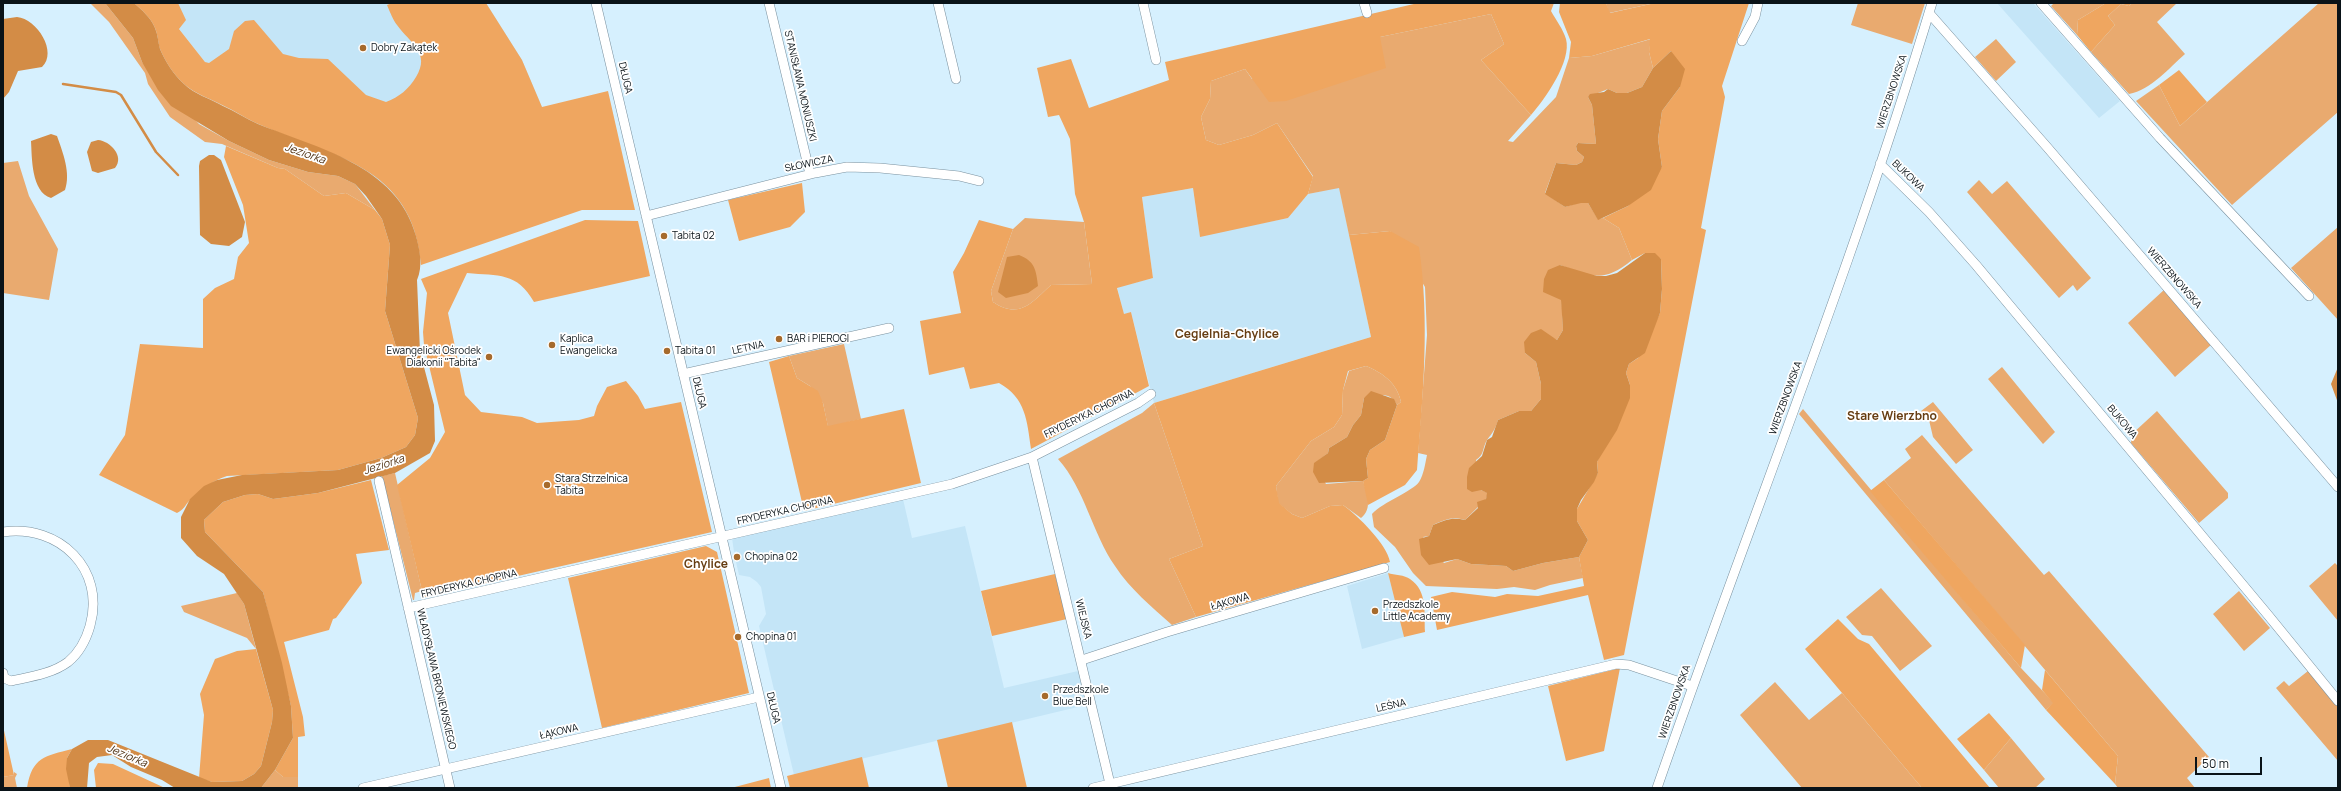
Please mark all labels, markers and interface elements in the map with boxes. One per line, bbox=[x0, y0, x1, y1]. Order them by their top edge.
street label: STANISŁAWA MONIUSZKI bbox=[781, 29, 819, 143]
place label: Dobry Zakątek bbox=[371, 42, 437, 54]
marker: Dobry Zakątek bbox=[358, 43, 368, 53]
street label: WIERZBNOWSKA bbox=[1874, 53, 1910, 131]
street label: DŁUGA bbox=[616, 61, 634, 95]
water label: Jeziorka bbox=[283, 141, 327, 167]
street label: SŁOWICZA bbox=[784, 153, 834, 175]
street label: BUKOWA bbox=[1889, 158, 1927, 194]
place label: Tabita 02 bbox=[672, 230, 714, 242]
marker: Tabita 02 bbox=[659, 231, 669, 241]
street label: WIERZBNOWSKA bbox=[2144, 245, 2204, 311]
district label: Cegielnia-Chylice bbox=[1175, 328, 1279, 342]
place label: Kaplica Ewangelicka bbox=[560, 333, 617, 356]
place label: BAR i PIEROGI bbox=[787, 333, 849, 345]
marker: BAR i PIEROGI bbox=[774, 334, 784, 344]
street label: LETNIA bbox=[731, 339, 765, 357]
marker: Kaplica Ewangelicka bbox=[547, 340, 557, 350]
place label: Ewangelicki Ośrodek Diakonii "Tabita" bbox=[387, 345, 481, 368]
place label: Tabita 01 bbox=[675, 345, 716, 357]
marker: Tabita 01 bbox=[662, 346, 672, 356]
marker: Ewangelicki Ośrodek Diakonii "Tabita" bbox=[484, 352, 494, 362]
street label: WIERZBNOWSKA bbox=[1767, 360, 1805, 436]
street label: DŁUGA bbox=[690, 376, 708, 410]
street label: FRYDERYKA CHOPINA bbox=[1042, 387, 1136, 441]
street label: BUKOWA bbox=[2104, 403, 2140, 441]
district label: Stare Wierzbno bbox=[1847, 410, 1937, 424]
water label: Jeziorka bbox=[362, 452, 406, 478]
place label: Stara Strzelnica Tabita bbox=[555, 473, 628, 496]
marker: Stara Strzelnica Tabita bbox=[542, 480, 552, 490]
street label: FRYDERYKA CHOPINA bbox=[736, 494, 834, 528]
place label: Chopina 02 bbox=[745, 551, 798, 563]
marker: Chopina 02 bbox=[732, 552, 742, 562]
district label: Chylice bbox=[684, 558, 728, 572]
street label: FRYDERYKA CHOPINA bbox=[420, 567, 518, 601]
street label: ŁĄKOWA bbox=[1210, 591, 1250, 613]
street label: WIEJSKA bbox=[1072, 598, 1094, 640]
place label: Przedszkole Little Academy bbox=[1383, 599, 1451, 622]
marker: Przedszkole Little Academy bbox=[1370, 606, 1380, 616]
street label: WŁADYSŁAWA BRONIEWSKIEGO bbox=[414, 607, 458, 751]
place label: Chopina 01 bbox=[746, 631, 797, 643]
marker: Chopina 01 bbox=[733, 632, 743, 642]
street label: WIERZBNOWSKA bbox=[1657, 663, 1693, 741]
place label: Przedszkole Blue Bell bbox=[1053, 684, 1109, 708]
street label: DŁUGA bbox=[764, 691, 782, 725]
marker: Przedszkole Blue Bell bbox=[1040, 691, 1050, 701]
street label: LEŚNA bbox=[1375, 697, 1407, 715]
street label: ŁĄKOWA bbox=[539, 722, 579, 742]
water label: Jeziorka bbox=[105, 742, 149, 770]
scale bar bbox=[2197, 749, 2264, 775]
text: 50 m bbox=[2202, 755, 2229, 772]

